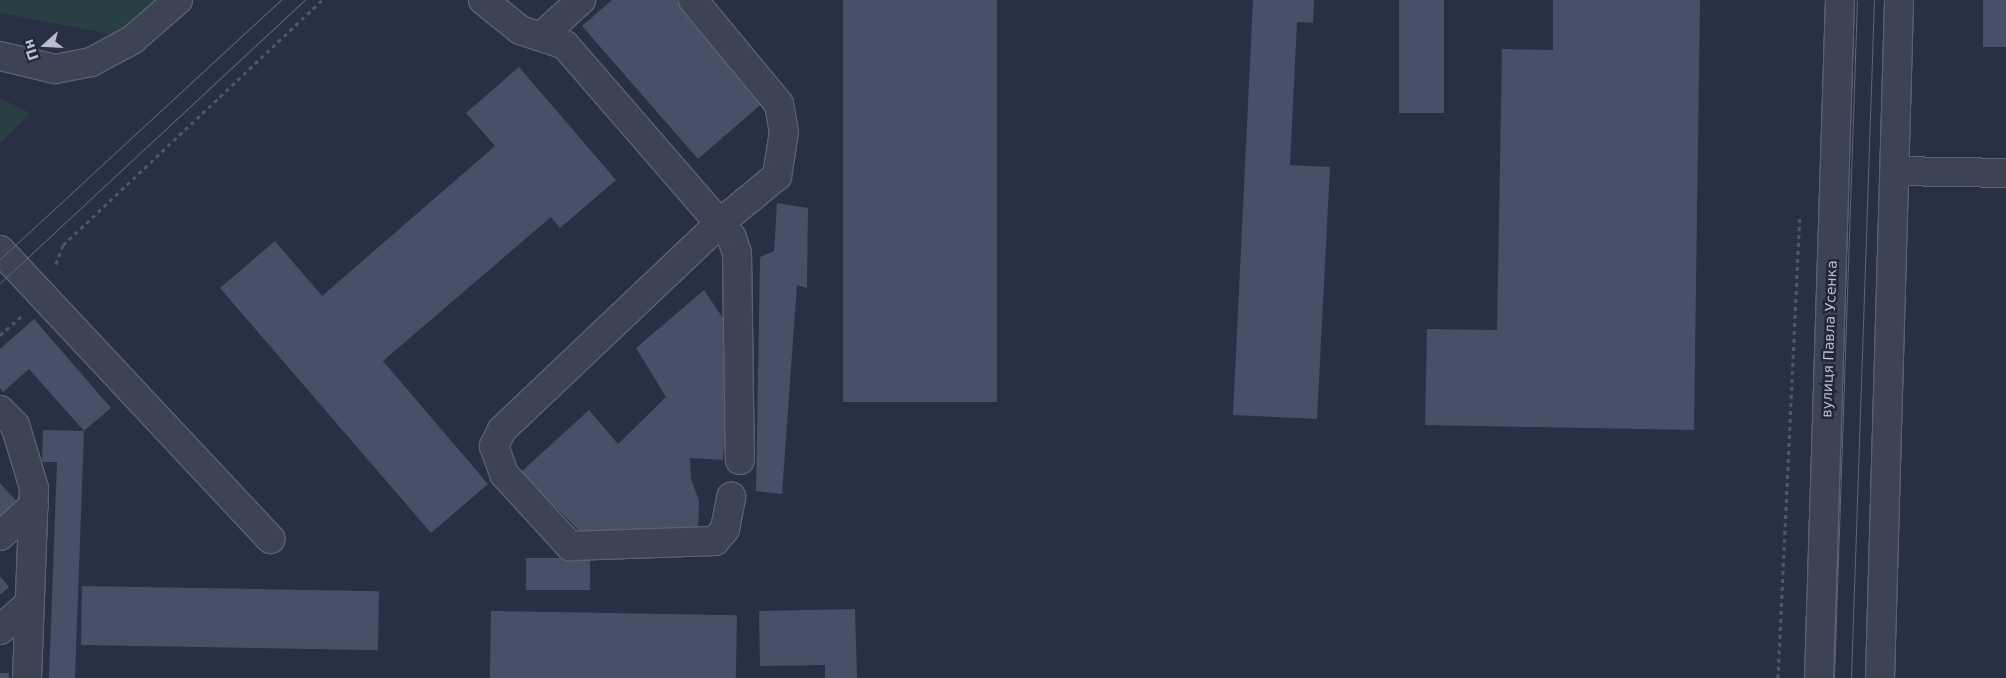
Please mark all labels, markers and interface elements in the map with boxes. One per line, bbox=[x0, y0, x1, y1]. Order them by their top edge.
north arrow bbox=[20, 20, 70, 70]
text: Пн bbox=[20, 37, 42, 63]
street label: вулиця Павла Усенка bbox=[1818, 260, 1840, 418]

